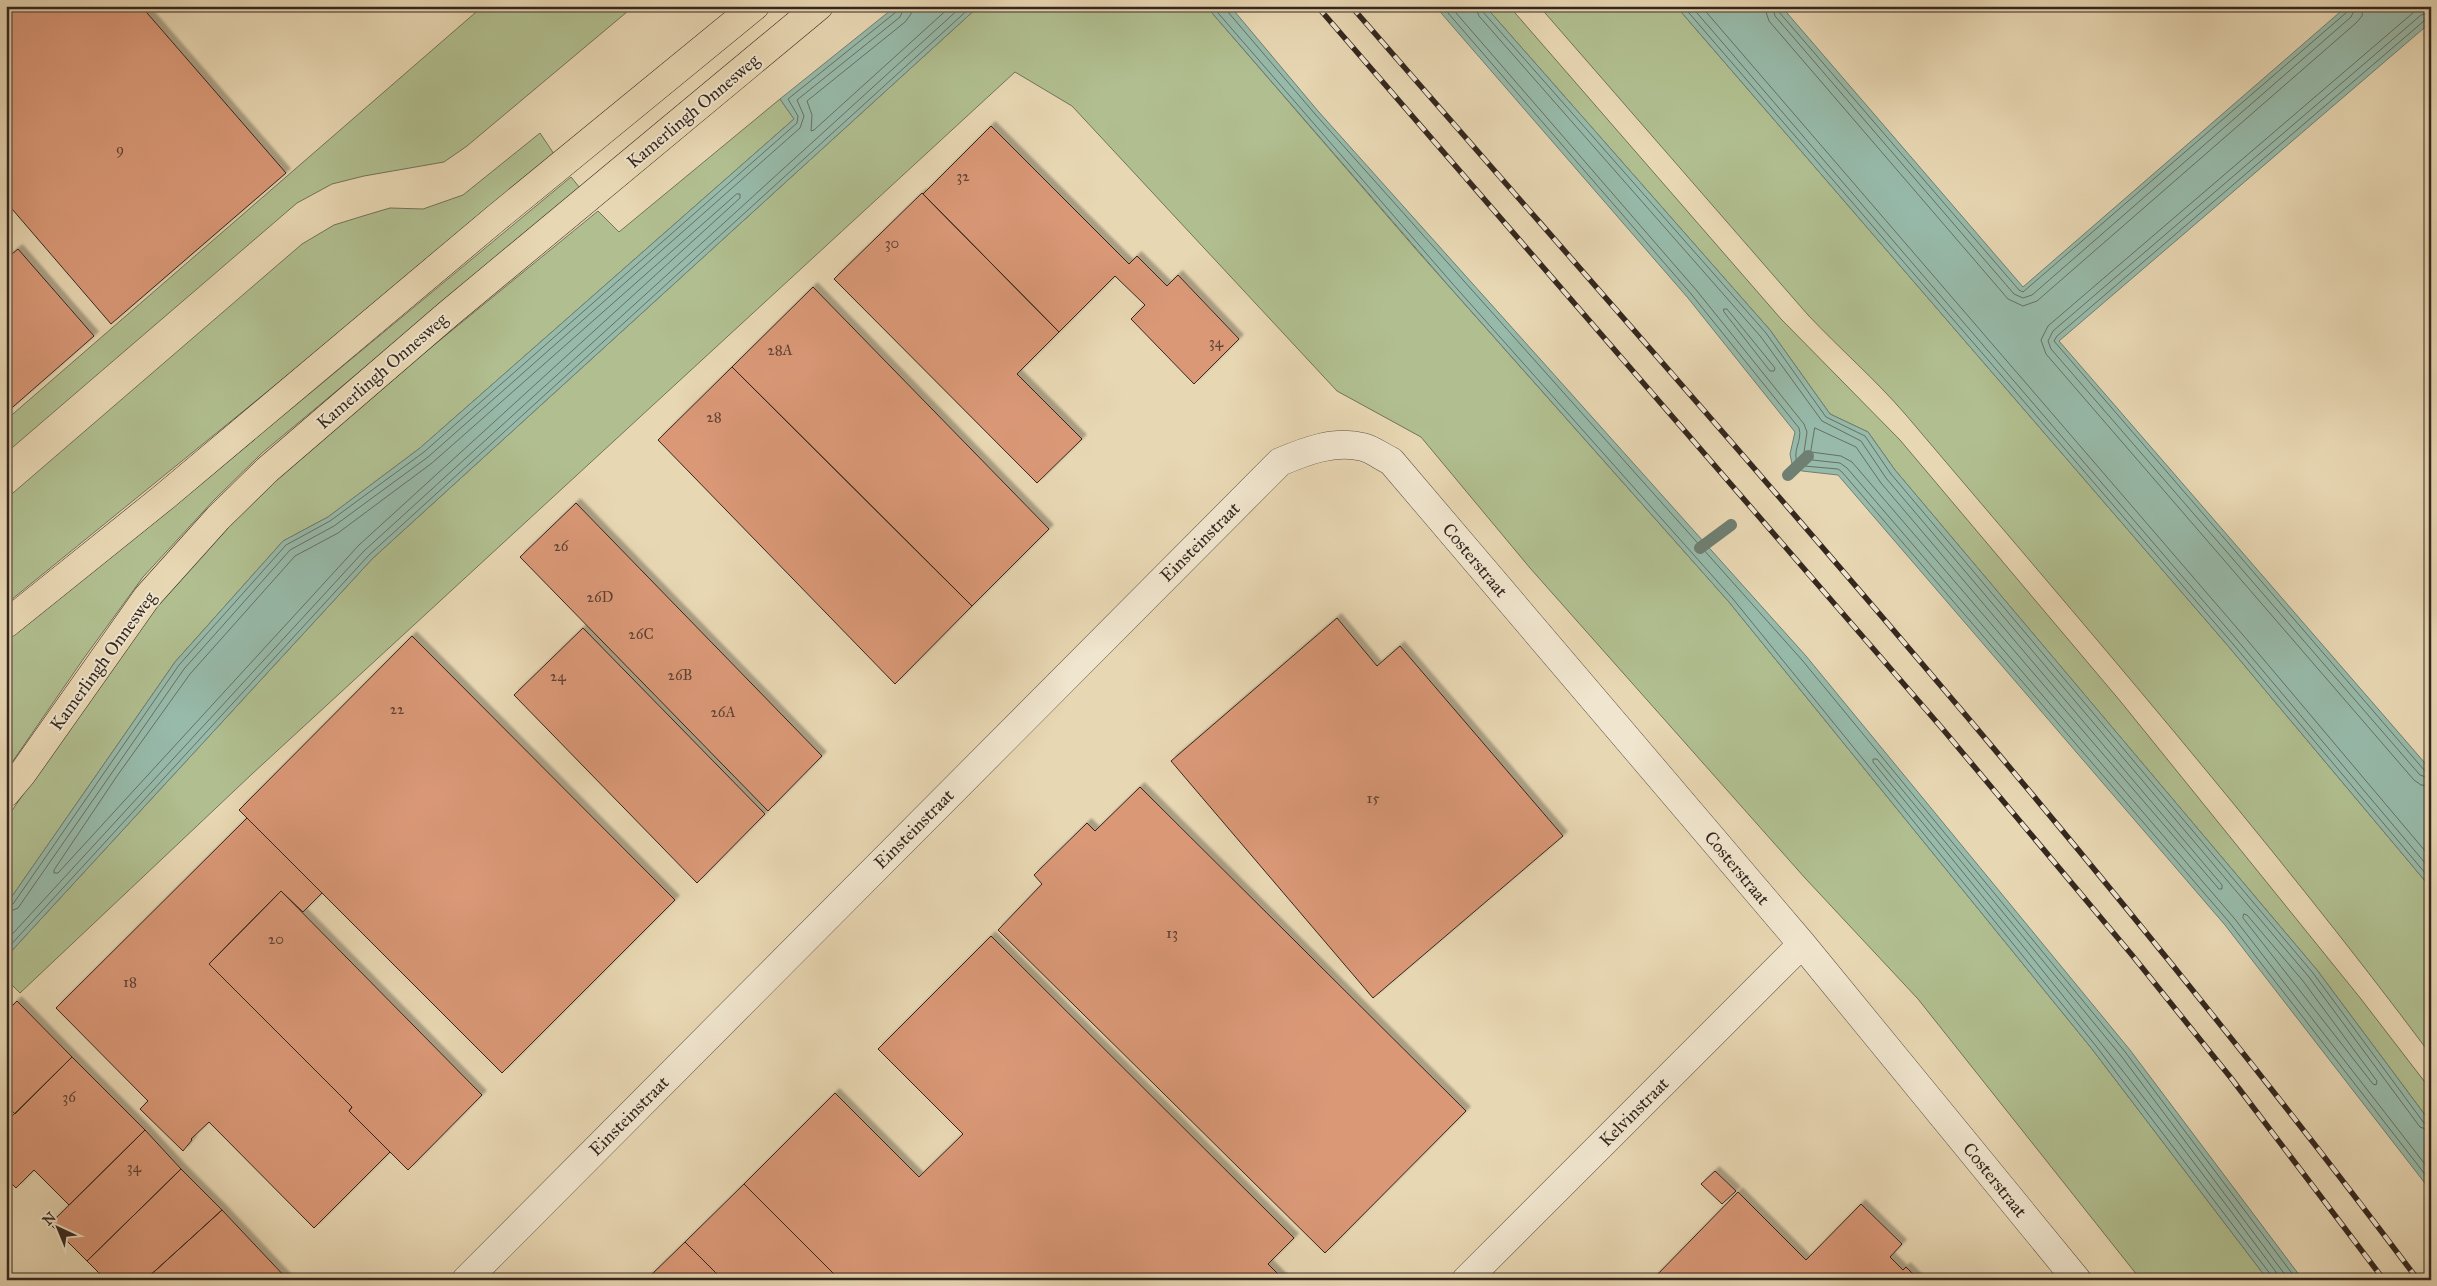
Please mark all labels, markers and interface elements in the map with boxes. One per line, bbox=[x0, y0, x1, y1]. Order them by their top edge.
street label: Kamerlingh Onnesweg bbox=[622, 49, 765, 174]
house number: 9 bbox=[116, 140, 124, 158]
house number: 32 bbox=[956, 167, 970, 185]
house number: 30 bbox=[885, 234, 899, 252]
street label: Kamerlingh Onnesweg bbox=[312, 308, 453, 435]
house number: 34 bbox=[1209, 333, 1224, 351]
house number: 28A bbox=[767, 341, 793, 359]
house number: 28 bbox=[706, 408, 722, 426]
street label: Einsteinstraat bbox=[1155, 497, 1245, 587]
street label: Costerstraat bbox=[1438, 518, 1513, 602]
house number: 26 bbox=[553, 537, 570, 555]
street label: Kamerlingh Onnesweg bbox=[45, 587, 162, 735]
house number: 26D bbox=[587, 588, 614, 606]
house number: 26C bbox=[628, 625, 654, 643]
house number: 26B bbox=[667, 666, 693, 684]
house number: 24 bbox=[550, 667, 567, 685]
house number: 22 bbox=[390, 700, 405, 718]
house number: 26A bbox=[710, 703, 736, 721]
street label: Einsteinstraat bbox=[869, 784, 959, 874]
house number: 15 bbox=[1367, 789, 1379, 807]
street label: Costerstraat bbox=[1700, 826, 1775, 910]
house number: 13 bbox=[1166, 924, 1178, 942]
house number: 20 bbox=[268, 930, 284, 948]
house number: 18 bbox=[123, 973, 137, 991]
street label: Einsteinstraat bbox=[584, 1071, 674, 1161]
street label: Kelvinstraat bbox=[1595, 1072, 1674, 1151]
house number: 36 bbox=[62, 1088, 77, 1106]
street label: Costerstraat bbox=[1958, 1138, 2032, 1222]
house number: 34 bbox=[127, 1158, 142, 1176]
north arrow bbox=[32, 1204, 82, 1254]
text: N bbox=[39, 1209, 60, 1229]

